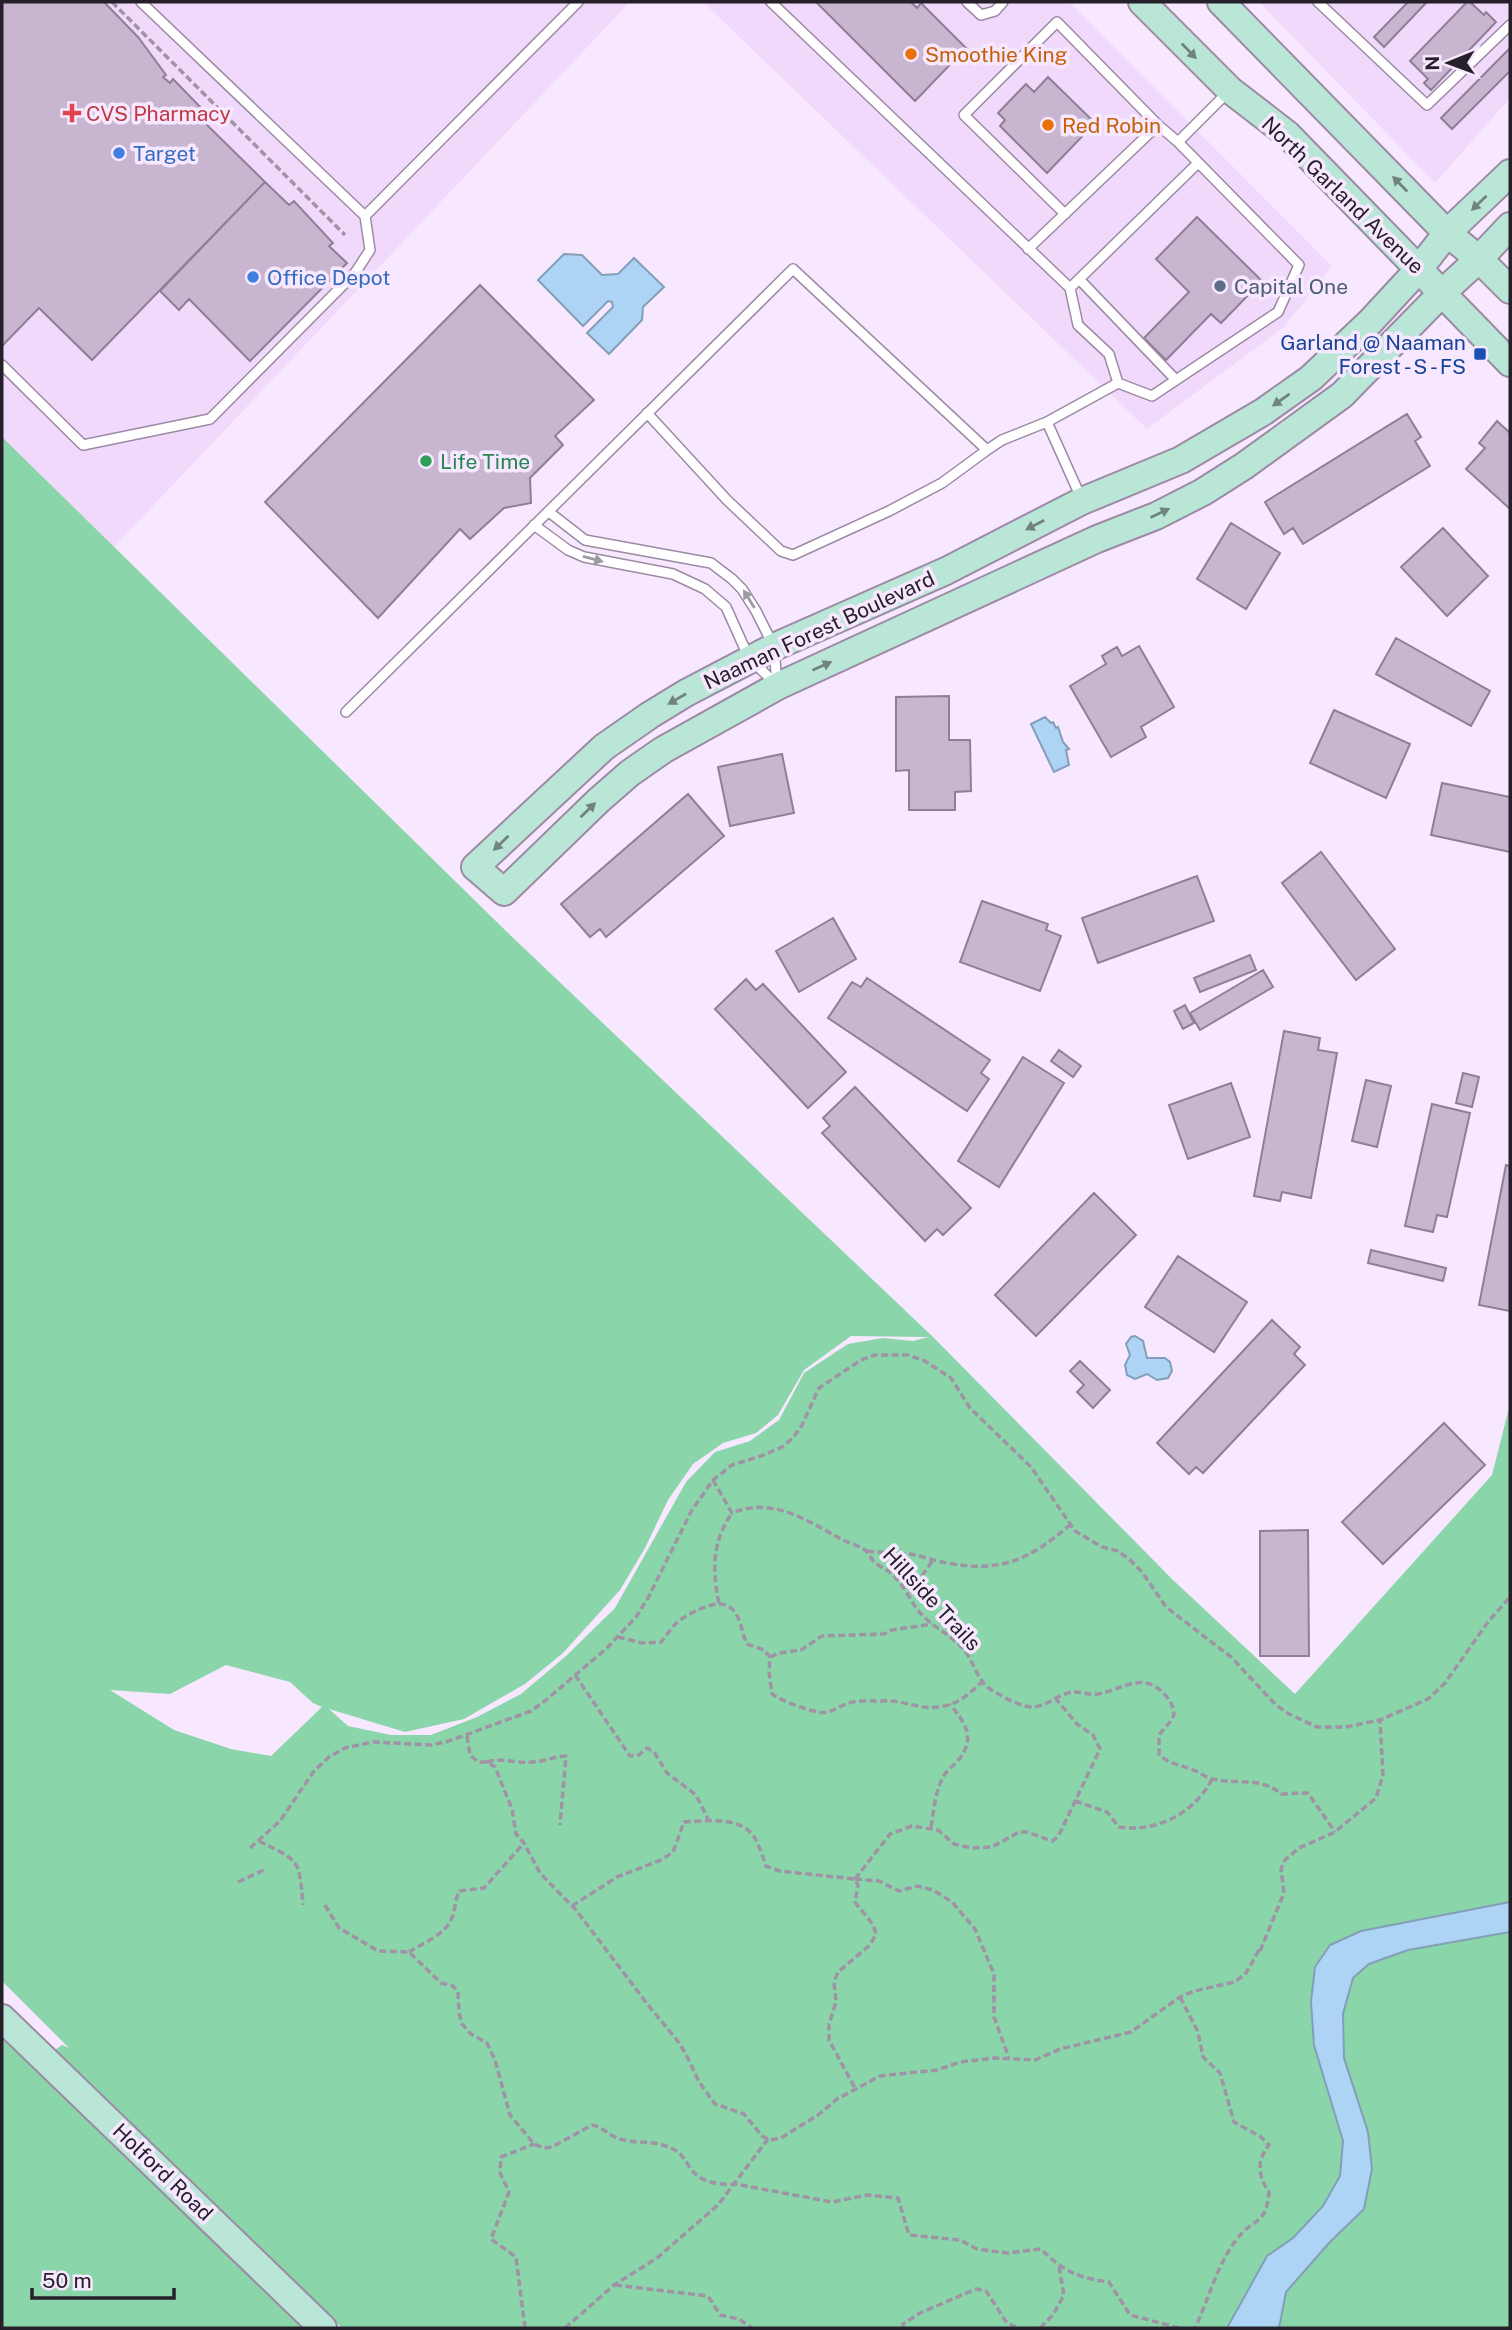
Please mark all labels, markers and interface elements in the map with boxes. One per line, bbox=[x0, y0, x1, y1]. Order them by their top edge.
north arrow bbox=[1414, 28, 1484, 98]
place label: Smoothie King bbox=[925, 42, 1068, 67]
one-way arrow bbox=[1181, 42, 1197, 60]
marker: Smoothie King bbox=[903, 46, 919, 62]
text: N bbox=[1421, 56, 1443, 71]
place label: CVS Pharmacy bbox=[86, 101, 231, 126]
marker: CVS Pharmacy bbox=[64, 105, 80, 121]
street label: North Garland Avenue bbox=[1257, 111, 1429, 279]
place label: Red Robin bbox=[1062, 113, 1161, 138]
marker: Red Robin bbox=[1040, 117, 1056, 133]
place label: Target bbox=[133, 141, 196, 166]
marker: Target bbox=[111, 145, 127, 161]
one-way arrow bbox=[1392, 176, 1408, 193]
one-way arrow bbox=[1471, 194, 1488, 210]
place label: Office Depot bbox=[267, 265, 390, 290]
marker: Office Depot bbox=[245, 269, 261, 285]
place label: Capital One bbox=[1234, 274, 1348, 299]
marker: Capital One bbox=[1212, 278, 1228, 294]
place label: Garland @ Naaman Forest - S - FS bbox=[1280, 330, 1466, 379]
marker: Garland @ Naaman Forest - S - FS bbox=[1472, 346, 1488, 362]
one-way arrow bbox=[1272, 393, 1290, 407]
place label: Life Time bbox=[440, 449, 530, 474]
marker: Life Time bbox=[418, 453, 434, 469]
one-way arrow bbox=[1150, 508, 1170, 519]
one-way arrow bbox=[1025, 520, 1045, 531]
one-way arrow bbox=[582, 554, 604, 565]
street label: Naaman Forest Boulevard bbox=[700, 565, 938, 695]
one-way arrow bbox=[742, 590, 755, 609]
one-way arrow bbox=[812, 660, 832, 672]
one-way arrow bbox=[667, 693, 686, 705]
one-way arrow bbox=[579, 802, 596, 819]
one-way arrow bbox=[493, 834, 510, 850]
street label: Hillside Trails bbox=[878, 1542, 986, 1656]
street label: Holford Road bbox=[108, 2118, 218, 2226]
scale bar bbox=[32, 2256, 173, 2300]
text: 50 m bbox=[42, 2268, 92, 2293]

